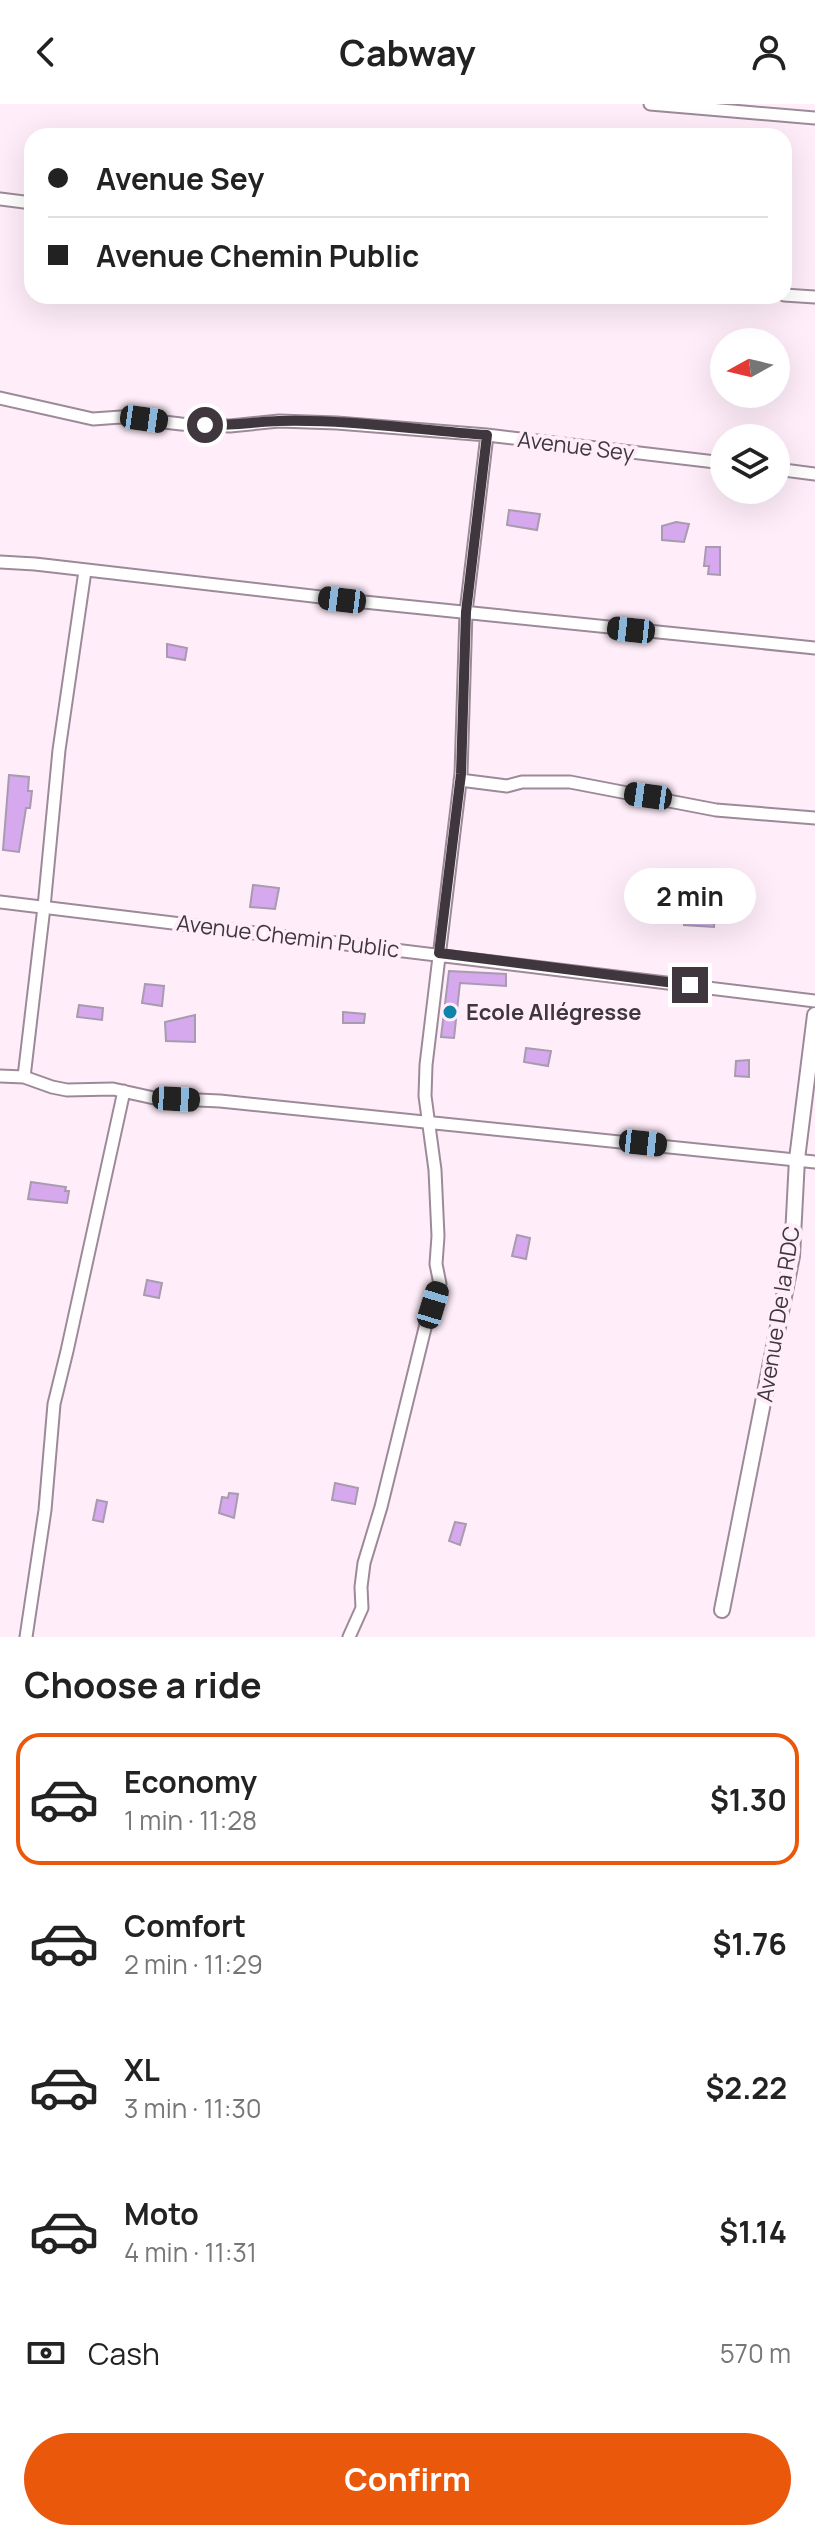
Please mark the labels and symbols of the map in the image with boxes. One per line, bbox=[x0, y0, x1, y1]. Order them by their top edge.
north arrow bbox=[710, 328, 790, 408]
car bbox=[119, 404, 169, 434]
route start bbox=[187, 407, 223, 443]
street label: Avenue Sey bbox=[516, 424, 637, 468]
car bbox=[317, 585, 367, 615]
car bbox=[606, 616, 656, 644]
car bbox=[623, 781, 673, 811]
callout: 2 min bbox=[624, 869, 756, 925]
street label: Avenue Chemin Public bbox=[175, 907, 401, 965]
route end bbox=[672, 967, 708, 1003]
place label: Ecole Allégresse bbox=[466, 997, 641, 1027]
marker: Ecole Allégresse bbox=[441, 1003, 459, 1021]
car bbox=[151, 1086, 201, 1112]
car bbox=[618, 1129, 668, 1157]
street label: Avenue De la RDC bbox=[749, 1224, 807, 1404]
car bbox=[415, 1279, 451, 1331]

